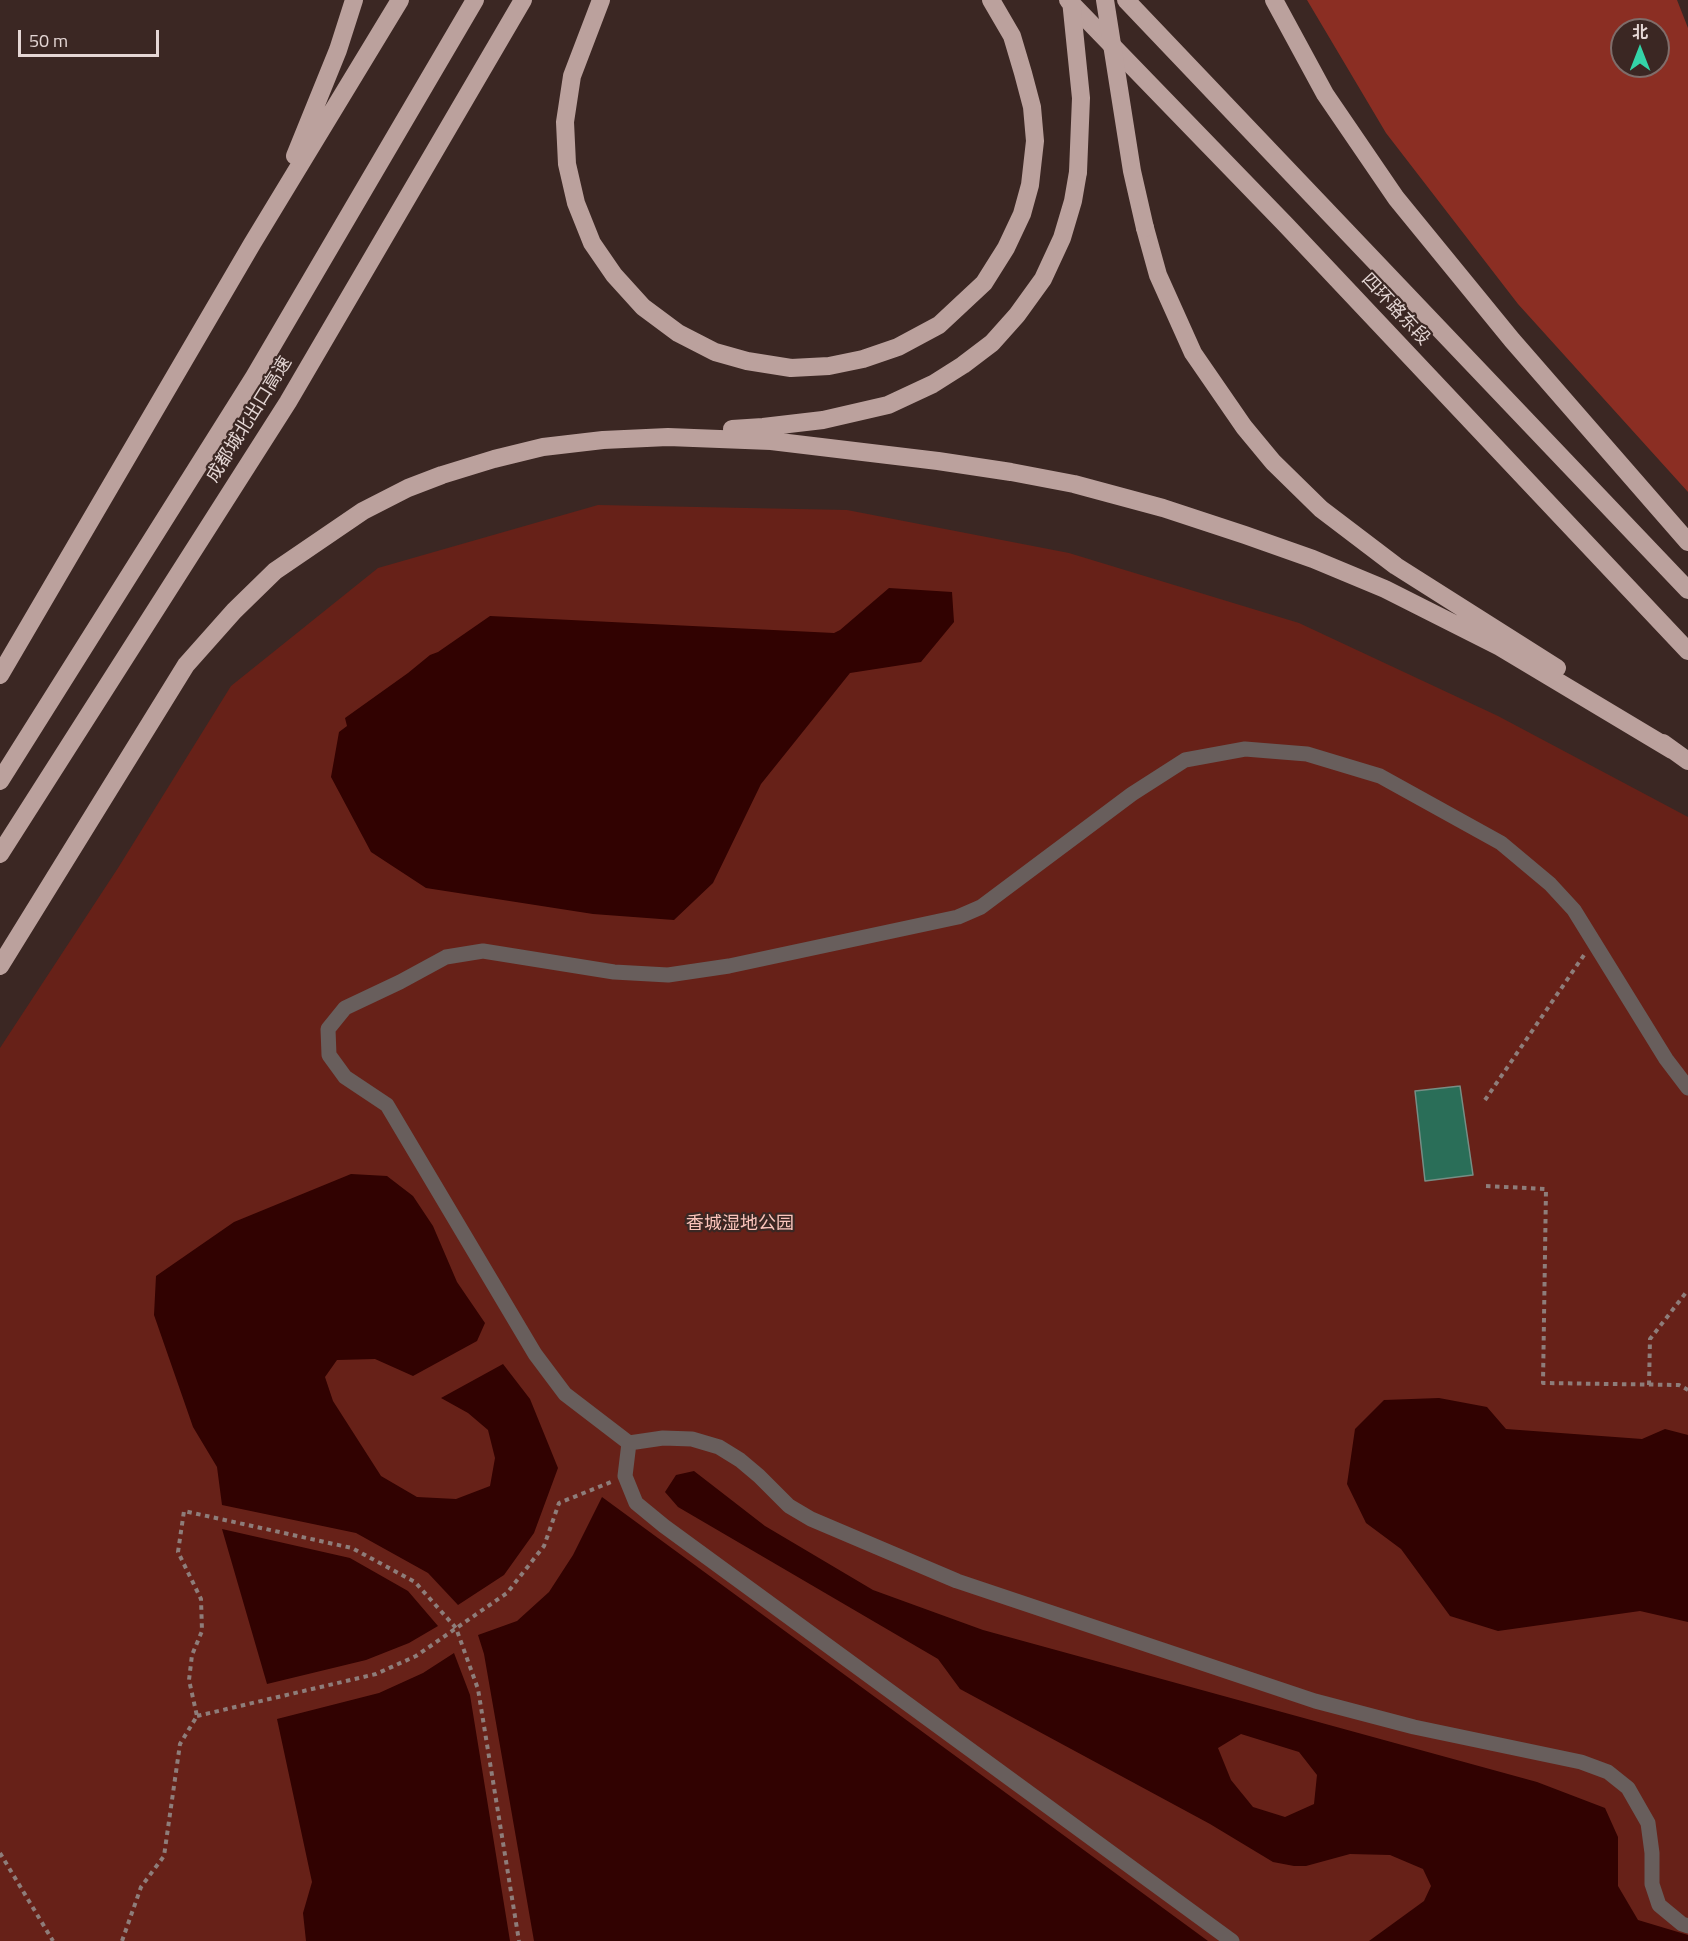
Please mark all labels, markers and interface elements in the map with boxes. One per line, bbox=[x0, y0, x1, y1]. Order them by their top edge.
scale bar bbox=[21, 18, 162, 56]
north arrow bbox=[1610, 18, 1670, 78]
text: 北 bbox=[1632, 20, 1648, 44]
text: 50 m bbox=[29, 27, 68, 54]
street label: 四环路东段 bbox=[1356, 270, 1434, 350]
street label: 成都城北出口高速 bbox=[203, 353, 297, 487]
park label: 香城湿地公园 bbox=[686, 1214, 794, 1236]

